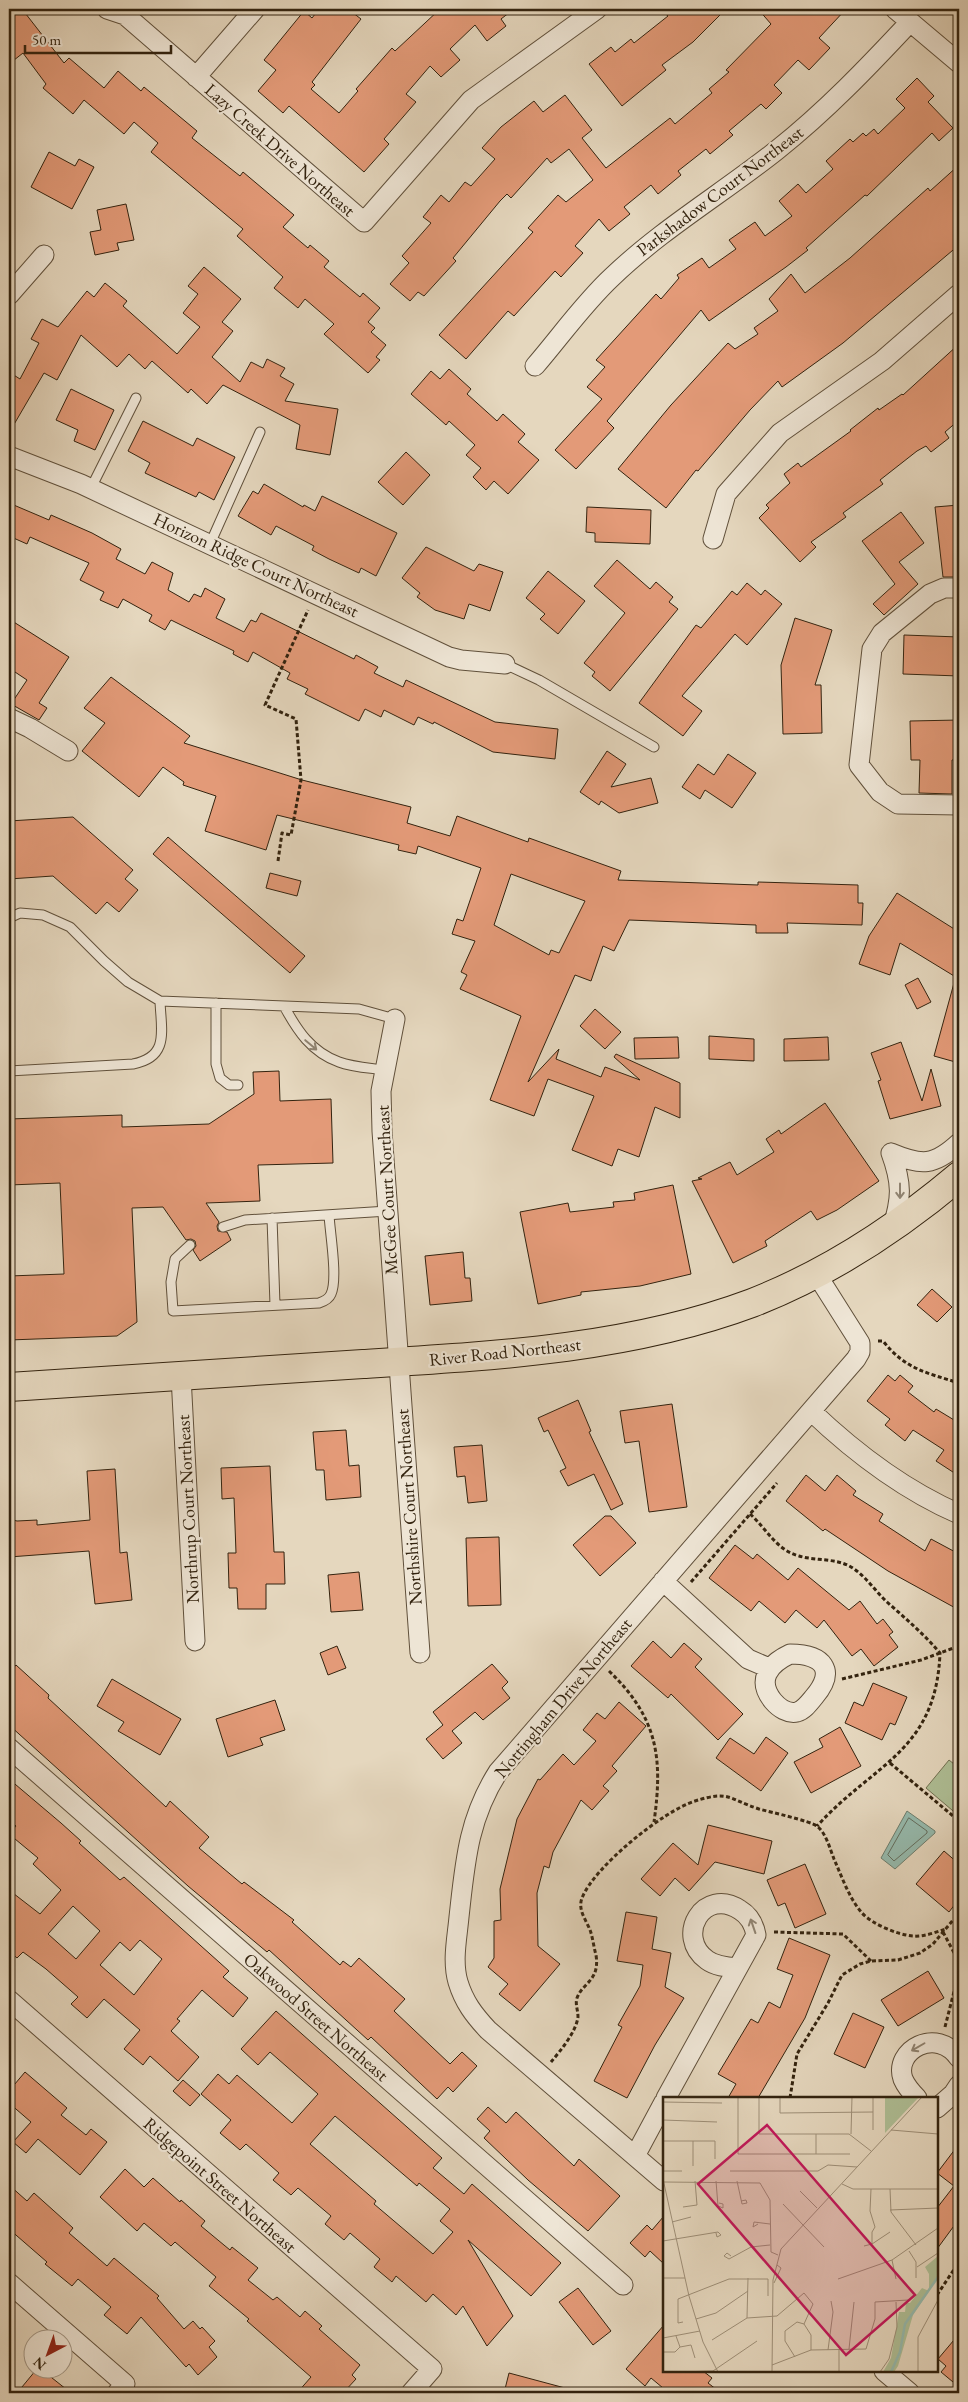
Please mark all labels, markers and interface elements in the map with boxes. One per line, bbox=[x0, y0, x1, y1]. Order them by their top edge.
scale bar bbox=[25, 22, 171, 54]
text: 50 m bbox=[32, 30, 61, 49]
street label: Lazy Creek Drive Northeast bbox=[200, 78, 361, 222]
street label: Parkshadow Court Northeast bbox=[632, 120, 808, 261]
street label: Horizon Ridge Court Northeast bbox=[150, 507, 363, 622]
one-way arrow bbox=[305, 1039, 318, 1050]
street label: McGee Court Northeast bbox=[371, 1104, 402, 1276]
one-way arrow bbox=[895, 1182, 905, 1199]
street label: River Road Northeast bbox=[428, 1332, 582, 1371]
street label: Northshire Court Northeast bbox=[390, 1408, 427, 1606]
street label: Northrup Court Northeast bbox=[171, 1414, 204, 1604]
street label: Nottingham Drive Northeast bbox=[489, 1613, 637, 1782]
one-way arrow bbox=[748, 1919, 757, 1934]
street label: Oakwood Street Northeast bbox=[239, 1947, 394, 2086]
one-way arrow bbox=[911, 2042, 925, 2053]
inset map bbox=[663, 2097, 938, 2372]
street label: Ridgepoint Street Northeast bbox=[139, 2112, 302, 2258]
north arrow bbox=[22, 2330, 72, 2380]
text: N bbox=[29, 2353, 50, 2374]

